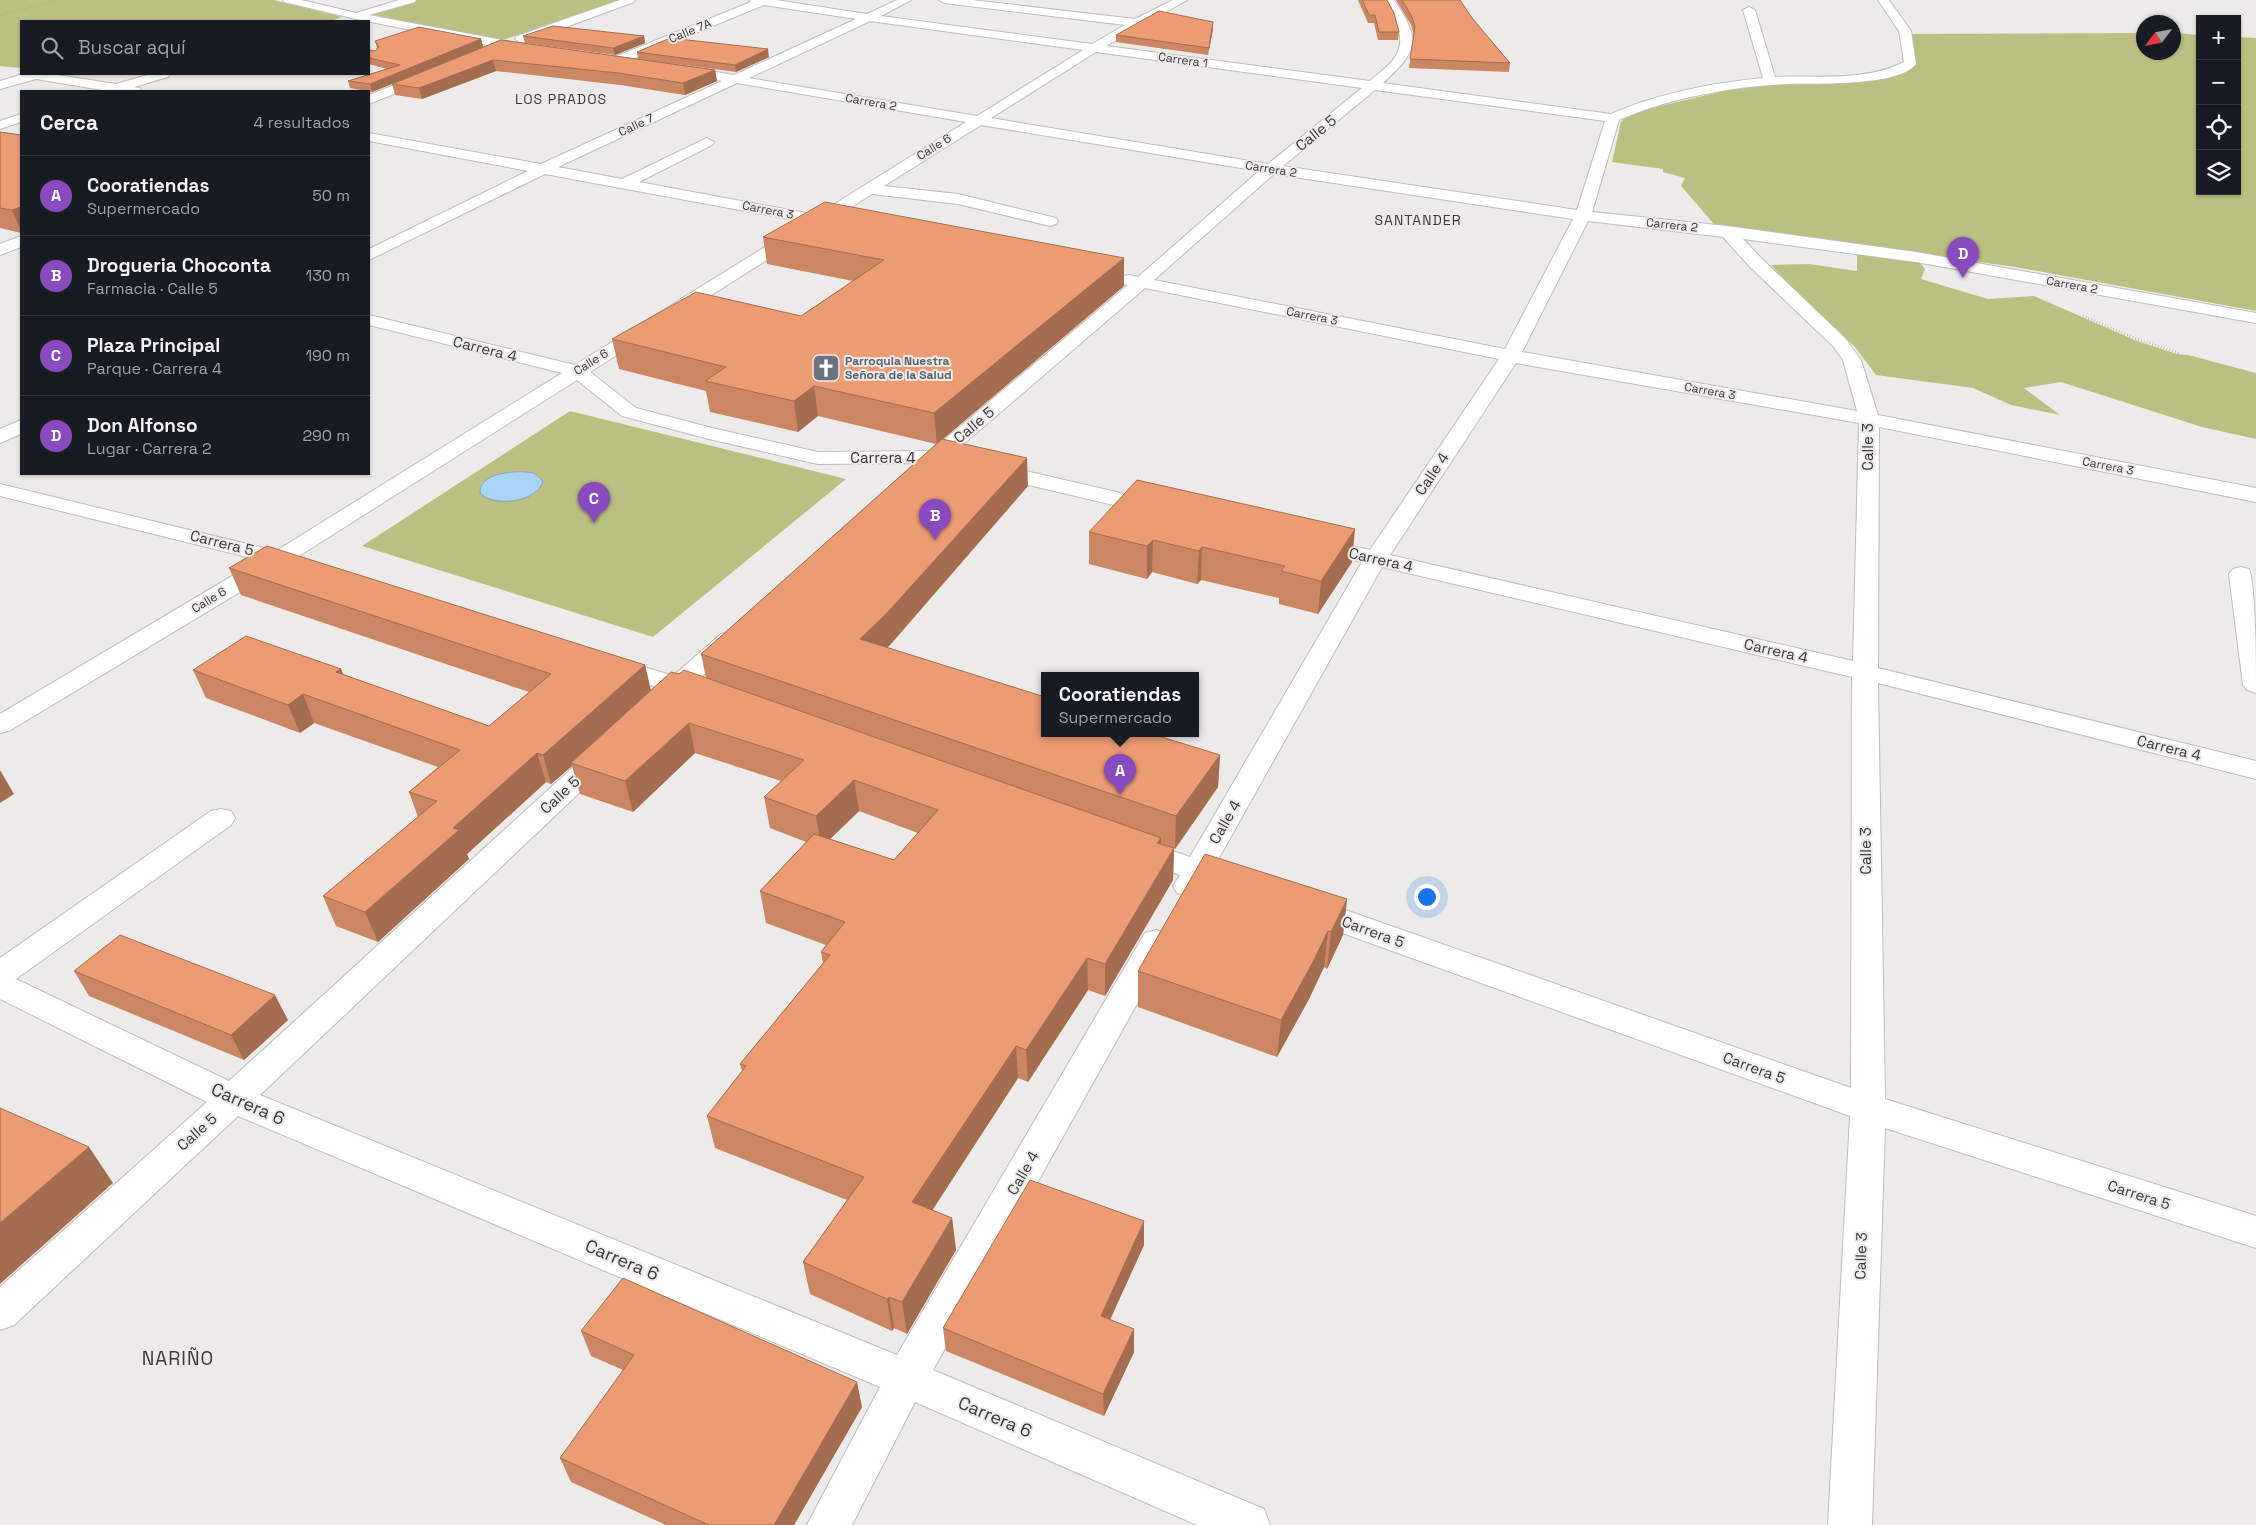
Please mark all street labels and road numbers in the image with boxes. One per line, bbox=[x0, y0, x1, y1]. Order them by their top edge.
street label: Calle 7A bbox=[666, 15, 714, 47]
street label: Carrera 1 bbox=[1157, 49, 1209, 71]
street label: Carrera 2 bbox=[844, 90, 898, 114]
street label: Calle 7 bbox=[616, 110, 657, 140]
street label: Calle 5 bbox=[1291, 110, 1340, 155]
street label: Calle 6 bbox=[914, 130, 954, 164]
street label: Carrera 2 bbox=[1244, 157, 1298, 181]
street label: Carrera 3 bbox=[741, 197, 795, 223]
street label: Carrera 2 bbox=[1645, 214, 1699, 236]
street label: Carrera 2 bbox=[2045, 273, 2099, 297]
street label: Carrera 3 bbox=[1285, 303, 1339, 329]
street label: Carrera 4 bbox=[451, 331, 519, 366]
street label: Calle 6 bbox=[571, 345, 611, 379]
street label: Carrera 3 bbox=[1683, 379, 1737, 403]
street label: Calle 5 bbox=[949, 402, 998, 447]
street label: Calle 3 bbox=[1858, 423, 1877, 471]
street label: Carrera 4 bbox=[850, 448, 916, 467]
street label: Calle 4 bbox=[1410, 449, 1453, 499]
street label: Carrera 3 bbox=[2081, 453, 2135, 479]
street label: Carrera 5 bbox=[188, 525, 256, 560]
street label: Carrera 4 bbox=[1347, 543, 1415, 576]
street label: Calle 6 bbox=[189, 583, 229, 617]
street label: Carrera 4 bbox=[1742, 634, 1810, 667]
street label: Carrera 4 bbox=[2135, 730, 2203, 765]
street label: Calle 5 bbox=[536, 772, 583, 818]
street label: Calle 4 bbox=[1204, 796, 1245, 847]
street label: Calle 3 bbox=[1856, 827, 1875, 875]
street label: Carrera 5 bbox=[1339, 911, 1407, 952]
street label: Carrera 5 bbox=[1720, 1047, 1788, 1088]
street label: Carrera 6 bbox=[208, 1077, 289, 1130]
street label: Calle 5 bbox=[173, 1109, 221, 1155]
street label: Calle 4 bbox=[1002, 1147, 1043, 1198]
street label: Carrera 5 bbox=[2105, 1175, 2173, 1214]
street label: Calle 3 bbox=[1850, 1232, 1871, 1280]
street label: Carrera 6 bbox=[582, 1234, 663, 1285]
street label: Carrera 6 bbox=[955, 1391, 1036, 1442]

